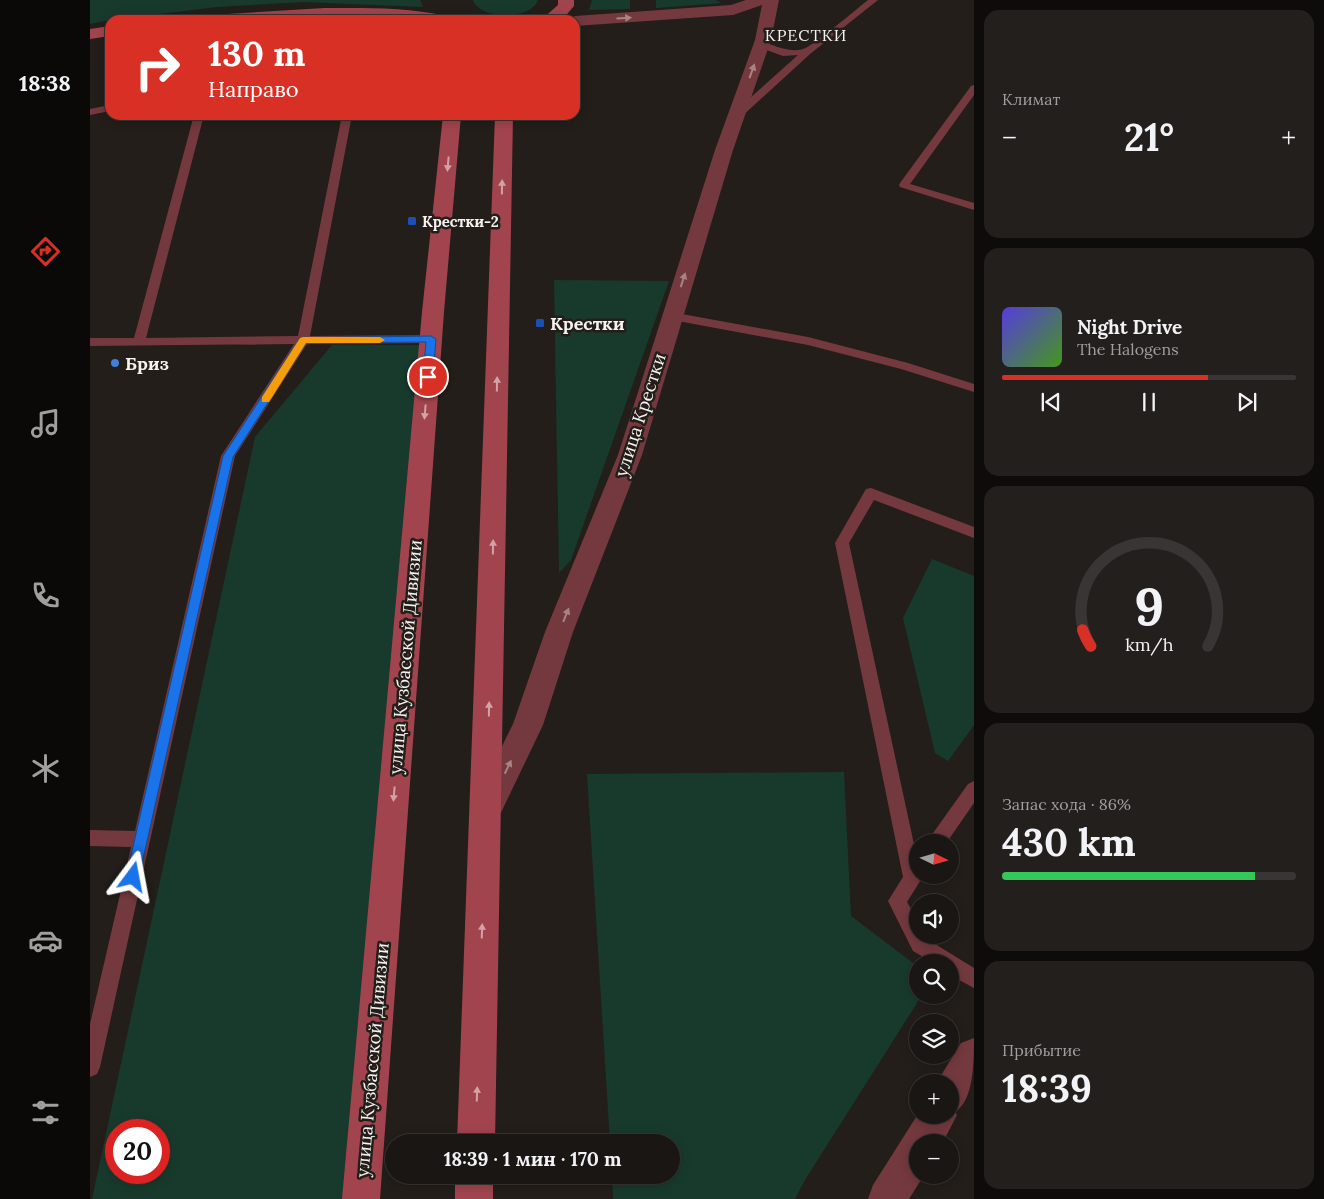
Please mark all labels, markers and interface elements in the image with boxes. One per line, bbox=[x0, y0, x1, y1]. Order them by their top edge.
one-way arrow bbox=[616, 14, 632, 22]
district label: КРЕСТКИ bbox=[765, 25, 847, 45]
text: 130 m bbox=[208, 31, 305, 76]
icon: right bbox=[125, 35, 190, 100]
one-way arrow bbox=[748, 63, 756, 78]
text: 18:38 bbox=[19, 69, 71, 97]
text: Направо bbox=[208, 75, 299, 103]
text: Климат bbox=[1002, 89, 1060, 109]
text: 21° bbox=[1124, 113, 1174, 161]
text: − bbox=[1002, 120, 1017, 156]
text: + bbox=[1281, 120, 1296, 156]
one-way arrow bbox=[444, 156, 452, 172]
one-way arrow bbox=[498, 179, 506, 195]
place label: Крестки-2 bbox=[422, 212, 499, 231]
marker: Крестки-2 bbox=[406, 215, 418, 227]
icon: directions bbox=[28, 234, 63, 269]
one-way arrow bbox=[679, 273, 687, 288]
place label: Крестки bbox=[550, 312, 625, 335]
text: Night Drive bbox=[1077, 315, 1182, 339]
marker: Крестки bbox=[534, 317, 546, 329]
text: The Halogens bbox=[1077, 339, 1179, 359]
street label: улица Крестки bbox=[609, 350, 671, 480]
place label: Бриз bbox=[125, 352, 169, 375]
pin bbox=[407, 356, 449, 398]
marker: Бриз bbox=[109, 357, 121, 369]
icon: arrive bbox=[414, 363, 442, 391]
one-way arrow bbox=[493, 376, 501, 392]
icon: previous bbox=[1037, 388, 1065, 416]
icon: pause bbox=[1135, 388, 1163, 416]
icon: next bbox=[1233, 388, 1261, 416]
one-way arrow bbox=[421, 405, 429, 421]
icon: music bbox=[28, 406, 63, 441]
street label: улица Кузбасской Дивизии bbox=[383, 539, 427, 775]
one-way arrow bbox=[489, 539, 497, 555]
text: 9 bbox=[1134, 573, 1164, 639]
icon: phone bbox=[28, 578, 63, 613]
one-way arrow bbox=[562, 608, 570, 622]
text: km/h bbox=[1125, 633, 1173, 656]
one-way arrow bbox=[485, 701, 493, 717]
icon: climate bbox=[28, 751, 63, 786]
one-way arrow bbox=[504, 760, 512, 774]
one-way arrow bbox=[390, 786, 398, 802]
text: Запас хода · 86% bbox=[1002, 794, 1131, 814]
text: 430 km bbox=[1002, 818, 1136, 866]
north arrow bbox=[909, 834, 959, 884]
map controls bbox=[909, 834, 959, 1184]
position arrow bbox=[106, 850, 158, 902]
button: sound bbox=[909, 894, 959, 944]
icon: car bbox=[28, 923, 63, 958]
one-way arrow bbox=[479, 923, 487, 939]
street label: улица Кузбасской Дивизии bbox=[350, 942, 394, 1178]
button: search bbox=[909, 954, 959, 1004]
button: layers bbox=[909, 1014, 959, 1064]
text: Прибытие bbox=[1002, 1040, 1081, 1060]
text: 18:39 bbox=[1002, 1064, 1092, 1112]
button: + bbox=[909, 1074, 959, 1124]
one-way arrow bbox=[473, 1086, 481, 1102]
icon: filters bbox=[28, 1095, 63, 1130]
speed limit sign: 20 bbox=[105, 1119, 170, 1184]
button: − bbox=[909, 1134, 959, 1184]
text: 18:39 · 1 мин · 170 m bbox=[444, 1147, 621, 1171]

